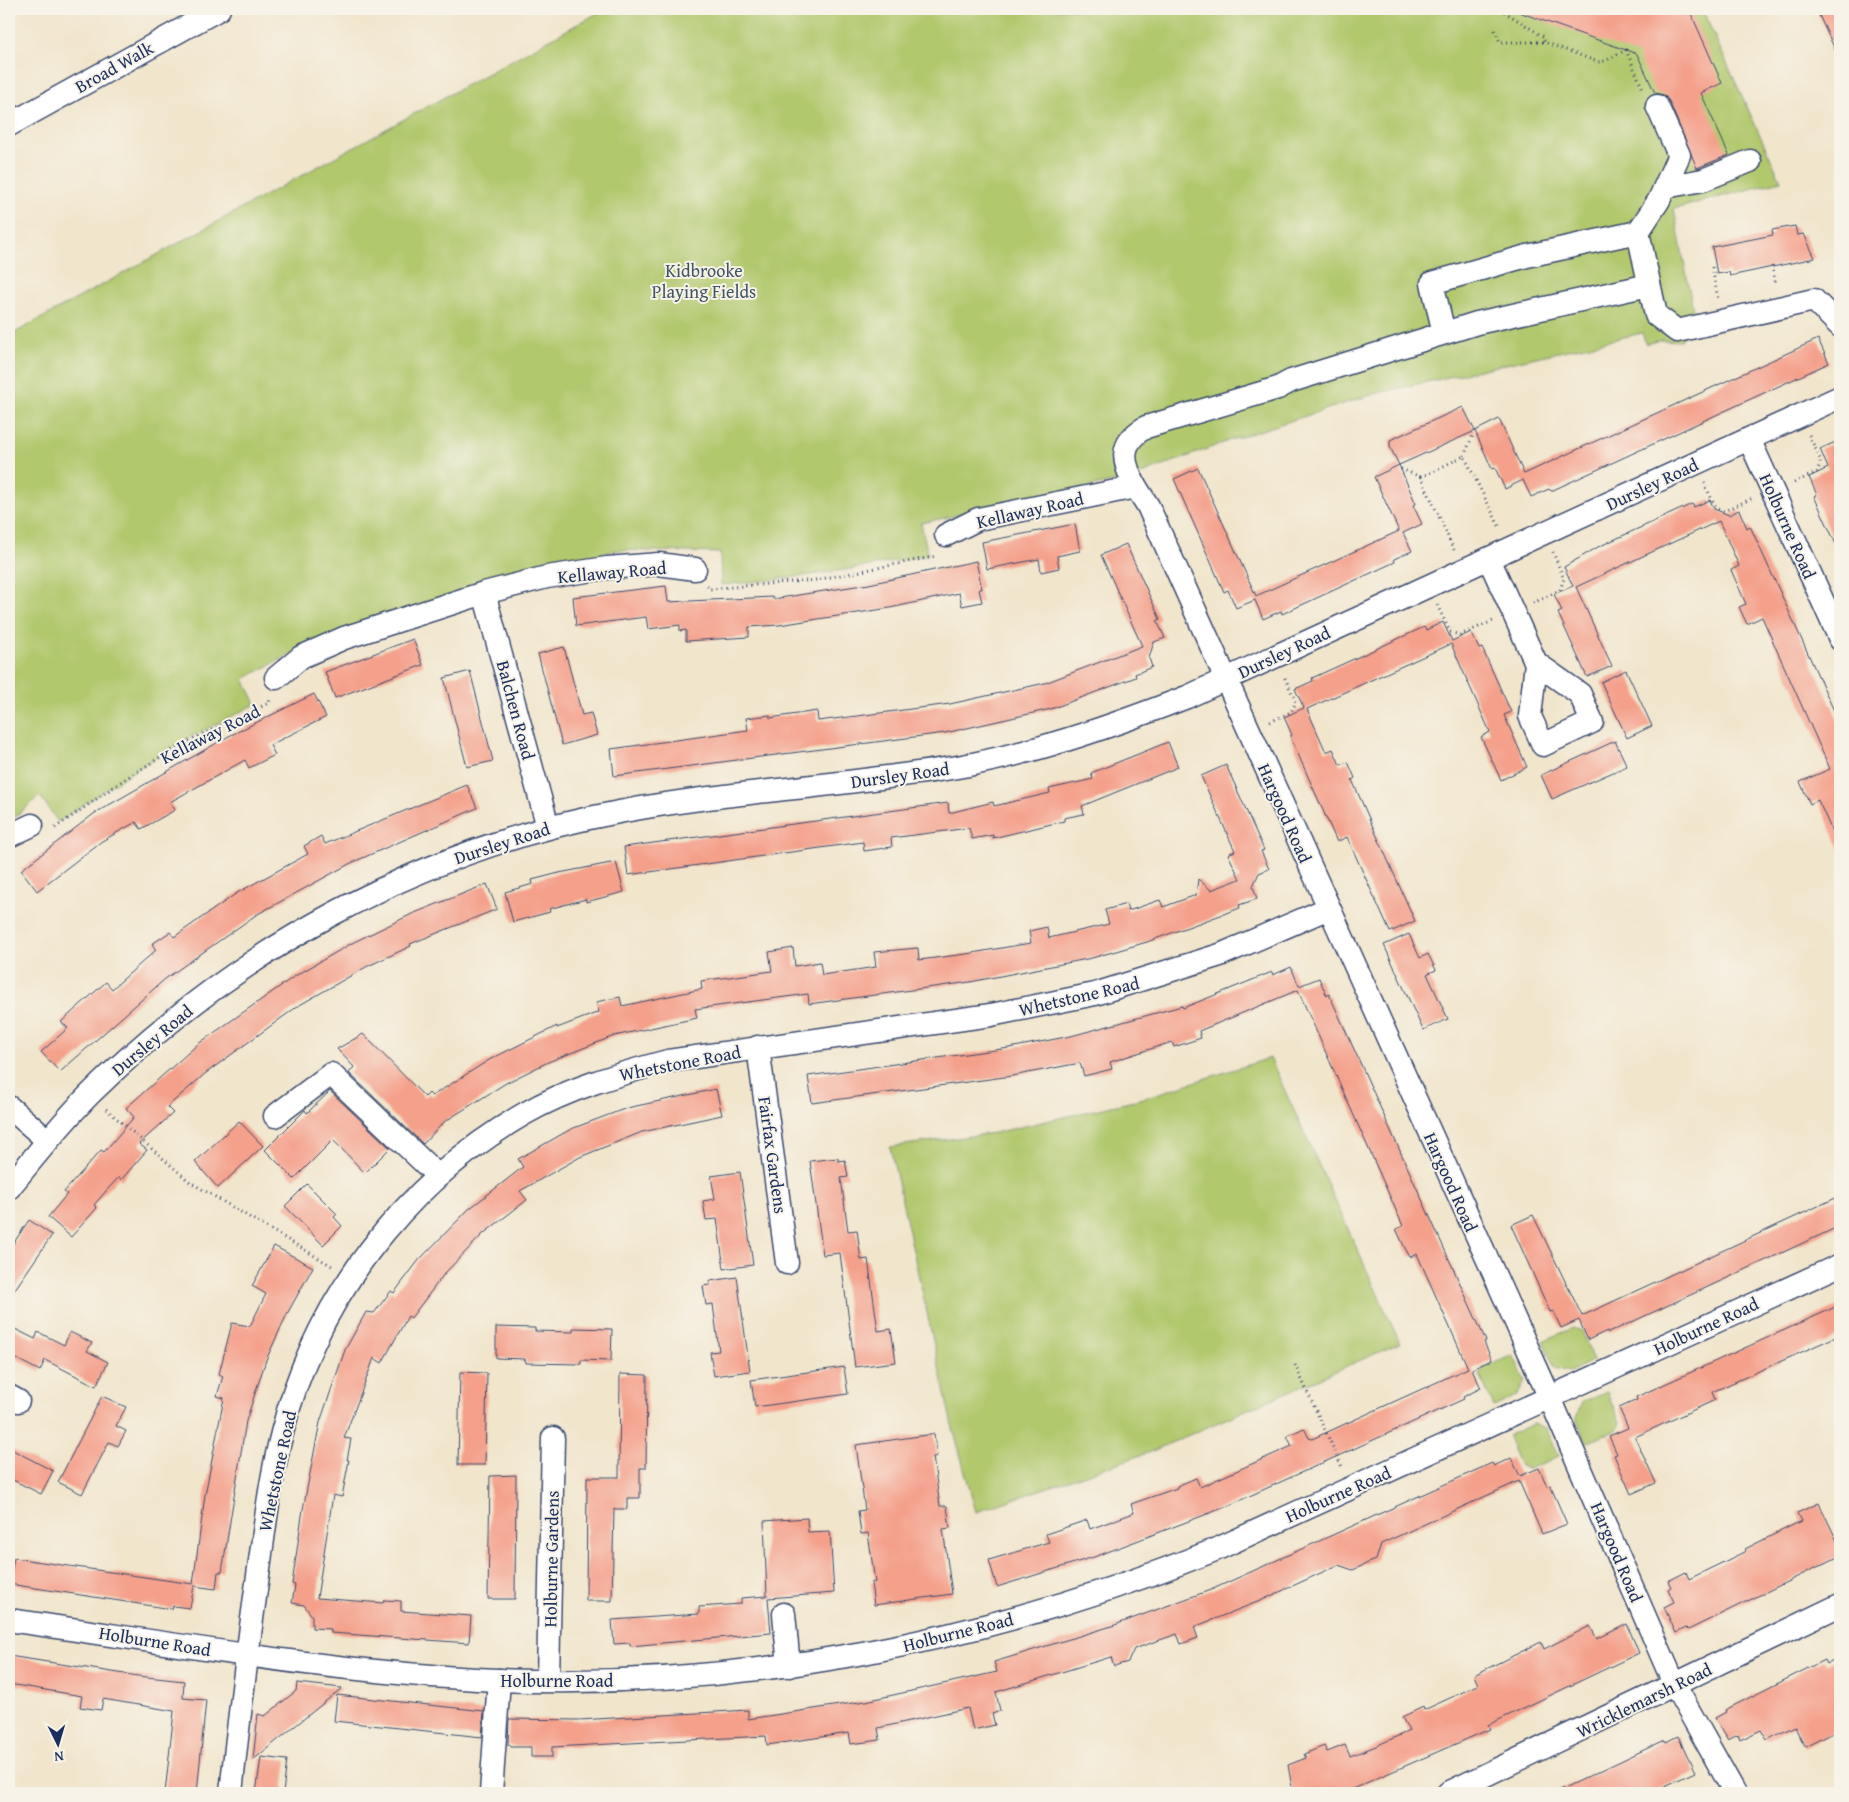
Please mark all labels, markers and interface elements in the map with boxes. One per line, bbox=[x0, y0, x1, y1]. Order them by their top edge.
street label: Broad Walk bbox=[70, 34, 159, 100]
park label: Kidbrooke Playing Fields bbox=[652, 257, 756, 305]
street label: Dursley Road bbox=[1601, 451, 1703, 517]
street label: Holburne Road bbox=[1753, 469, 1823, 583]
street label: Kellaway Road bbox=[974, 484, 1087, 535]
street label: Kellaway Road bbox=[557, 554, 668, 590]
street label: Dursley Road bbox=[1233, 619, 1335, 685]
street label: Balchen Road bbox=[490, 657, 542, 763]
street label: Kellaway Road bbox=[155, 697, 265, 771]
street label: Dursley Road bbox=[849, 755, 951, 795]
street label: Hargood Road bbox=[1251, 759, 1319, 867]
street label: Dursley Road bbox=[451, 815, 554, 871]
street label: Whetstone Road bbox=[1016, 969, 1142, 1023]
street label: Dursley Road bbox=[105, 997, 199, 1082]
street label: Whetstone Road bbox=[617, 1038, 743, 1088]
street label: Fairfax Gardens bbox=[751, 1095, 795, 1215]
street label: Hargood Road bbox=[1417, 1128, 1485, 1236]
street label: Holburne Road bbox=[1649, 1290, 1763, 1362]
street label: Whetstone Road bbox=[251, 1408, 303, 1534]
street label: Holburne Road bbox=[1281, 1459, 1395, 1529]
street label: Holburne Gardens bbox=[536, 1490, 566, 1628]
street label: Hargood Road bbox=[1584, 1498, 1650, 1607]
street label: Holburne Road bbox=[900, 1605, 1016, 1659]
street label: Holburne Road bbox=[97, 1619, 213, 1663]
street label: Wricklemarsh Road bbox=[1572, 1655, 1717, 1744]
street label: Holburne Road bbox=[501, 1667, 614, 1694]
north arrow bbox=[32, 1720, 82, 1770]
text: N bbox=[53, 1747, 65, 1767]

